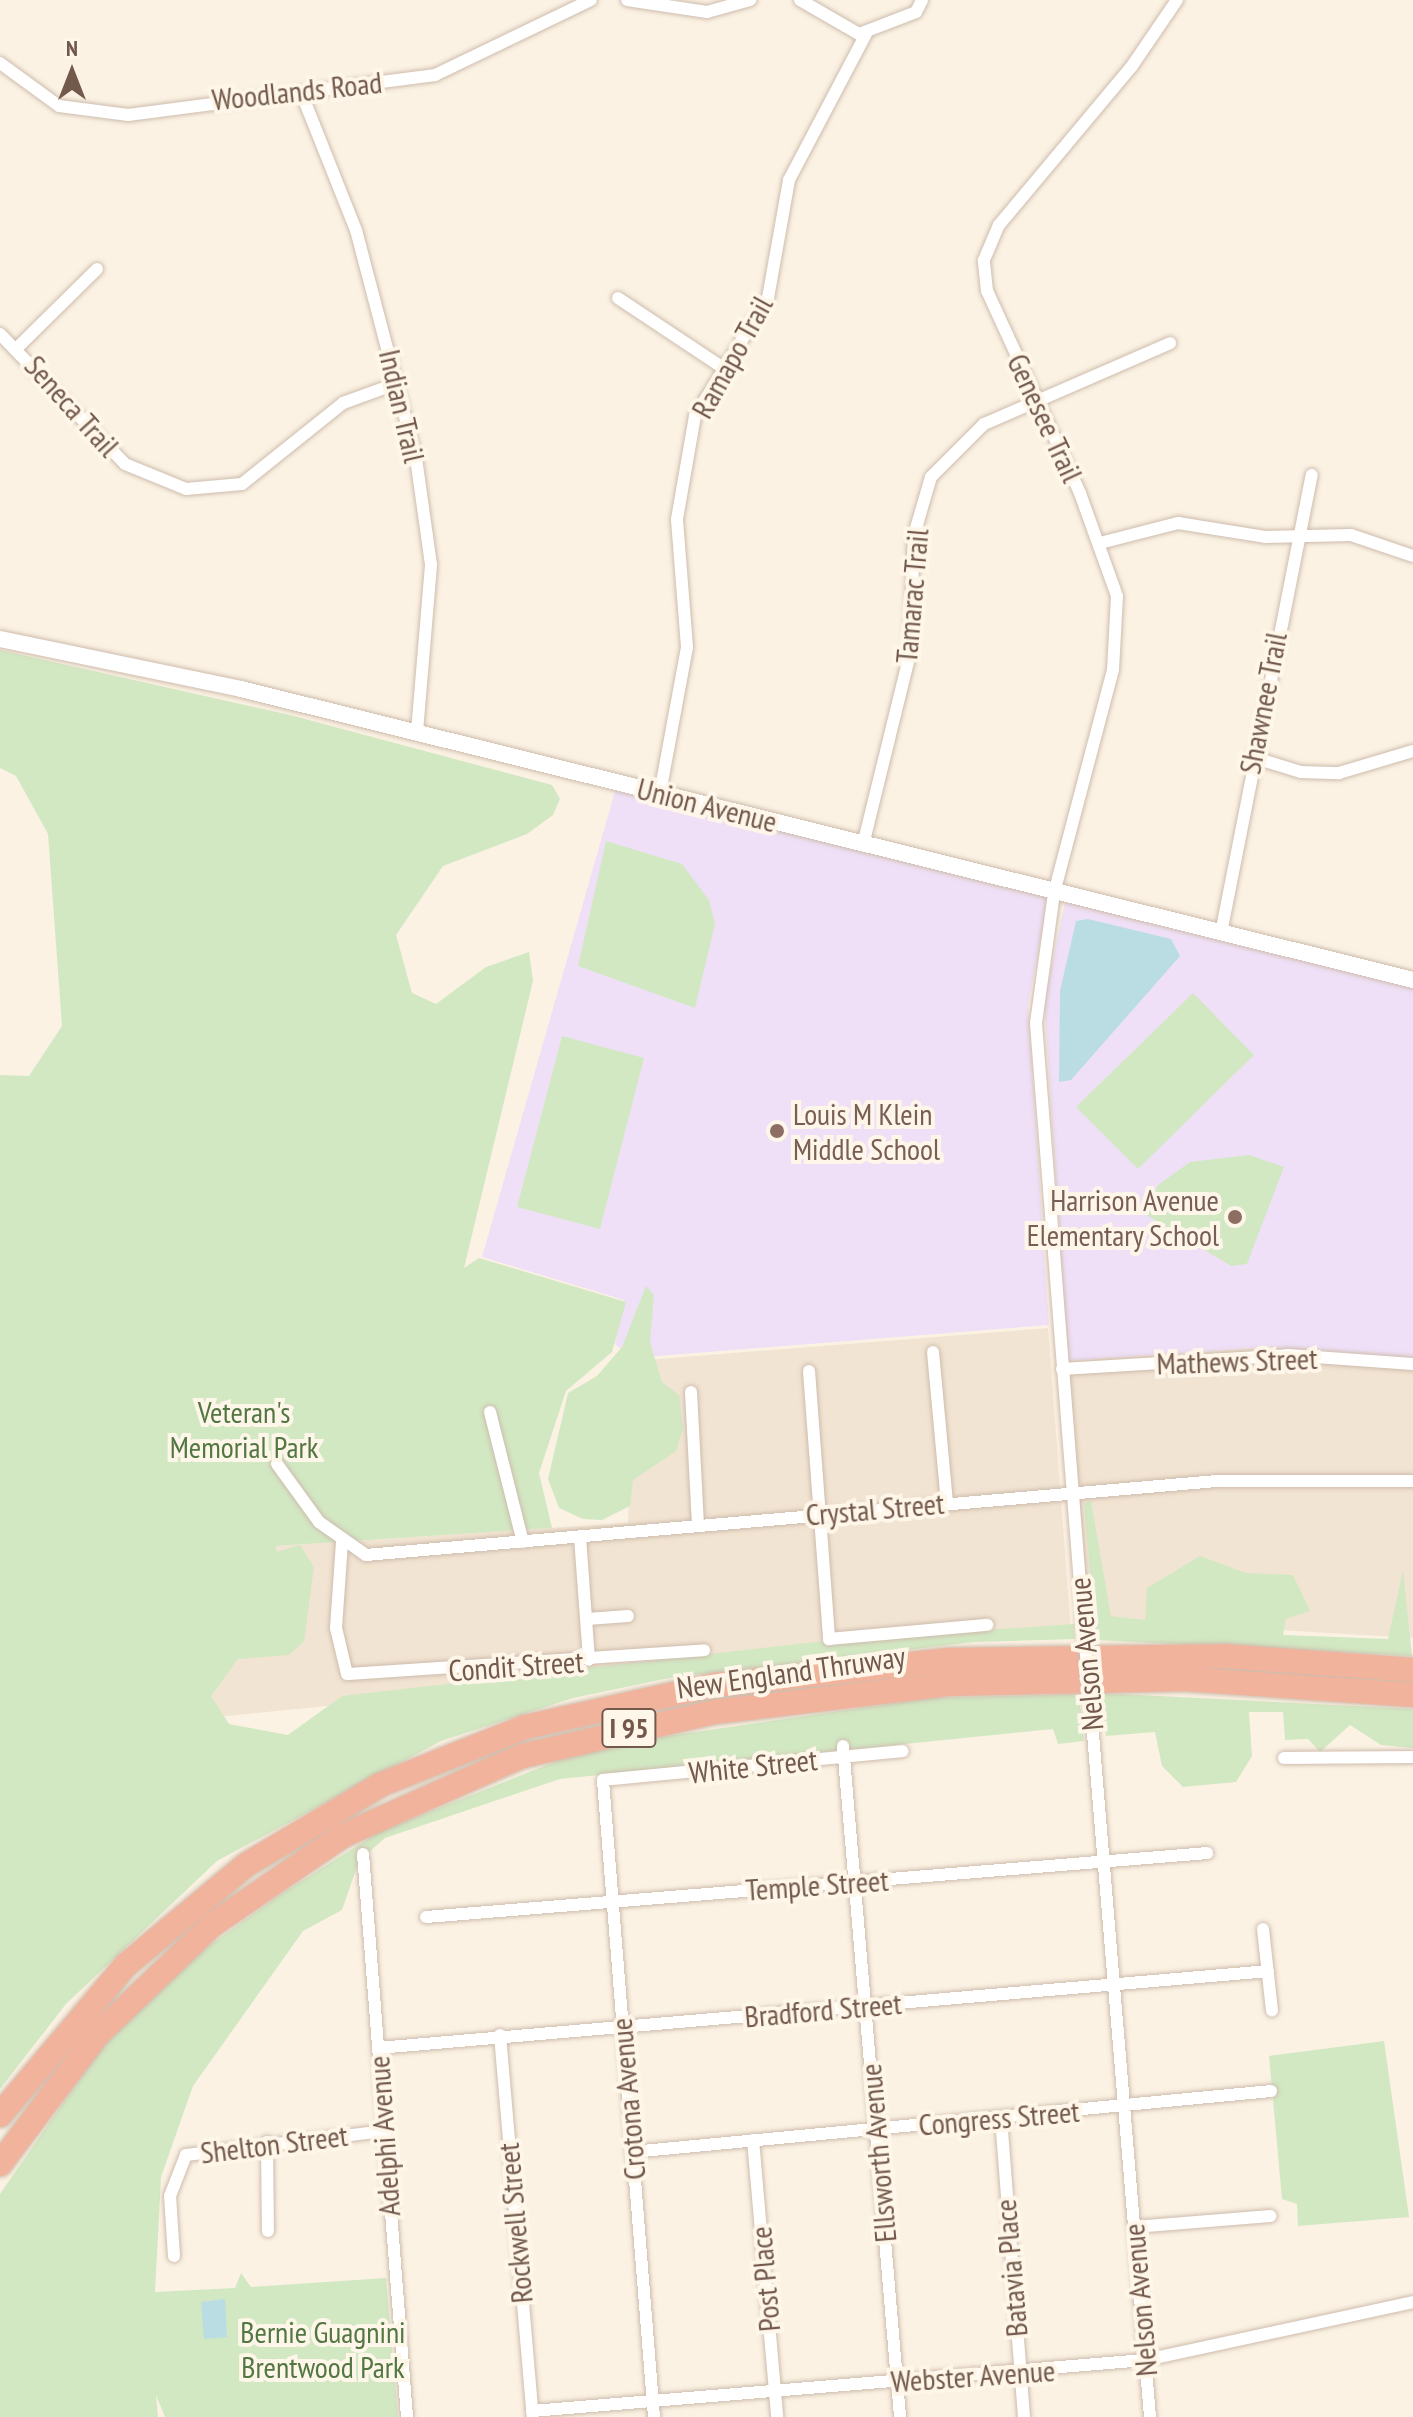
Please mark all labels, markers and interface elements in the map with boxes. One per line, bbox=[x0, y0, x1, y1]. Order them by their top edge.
north arrow bbox=[32, 32, 112, 112]
text: N bbox=[66, 34, 78, 62]
street label: Woodlands Road bbox=[210, 64, 384, 118]
street label: Ramapo Trail bbox=[684, 289, 780, 425]
street label: Indian Trail bbox=[371, 346, 433, 466]
street label: Seneca Trail bbox=[17, 348, 127, 464]
street label: Genesee Trail bbox=[999, 348, 1091, 488]
street label: Tamarac Trail bbox=[888, 527, 936, 665]
street label: Shawnee Trail bbox=[1232, 629, 1294, 777]
street label: Union Avenue bbox=[633, 770, 781, 840]
place label: Louis M Klein Middle School bbox=[793, 1096, 940, 1166]
marker: Louis M Klein Middle School bbox=[768, 1122, 786, 1140]
place label: Harrison Avenue Elementary School bbox=[1026, 1182, 1219, 1252]
marker: Harrison Avenue Elementary School bbox=[1226, 1208, 1244, 1226]
street label: Mathews Street bbox=[1156, 1340, 1318, 1382]
park label: Veteran's Memorial Park bbox=[170, 1394, 318, 1464]
street label: Crystal Street bbox=[804, 1485, 946, 1533]
street label: Nelson Avenue bbox=[1061, 1576, 1111, 1732]
street label: New England Thruway bbox=[674, 1638, 908, 1706]
street label: Condit Street bbox=[447, 1643, 585, 1689]
road number: I 95 bbox=[601, 1704, 657, 1752]
street label: White Street bbox=[687, 1741, 819, 1791]
street label: Temple Street bbox=[744, 1862, 890, 1908]
street label: Bradford Street bbox=[743, 1985, 903, 2035]
street label: Crotona Avenue bbox=[603, 2016, 653, 2182]
street label: Adelphi Avenue bbox=[360, 2054, 408, 2218]
street label: Ellsworth Avenue bbox=[852, 2062, 904, 2244]
street label: Congress Street bbox=[917, 2093, 1081, 2143]
street label: Shelton Street bbox=[198, 2117, 350, 2171]
street label: Rockwell Street bbox=[490, 2141, 540, 2305]
street label: Batavia Place bbox=[987, 2198, 1035, 2338]
street label: Nelson Avenue bbox=[1115, 2222, 1165, 2378]
street label: Post Place bbox=[742, 2225, 788, 2333]
park label: Bernie Guagnini Brentwood Park bbox=[240, 2314, 406, 2384]
street label: Webster Avenue bbox=[889, 2352, 1057, 2400]

